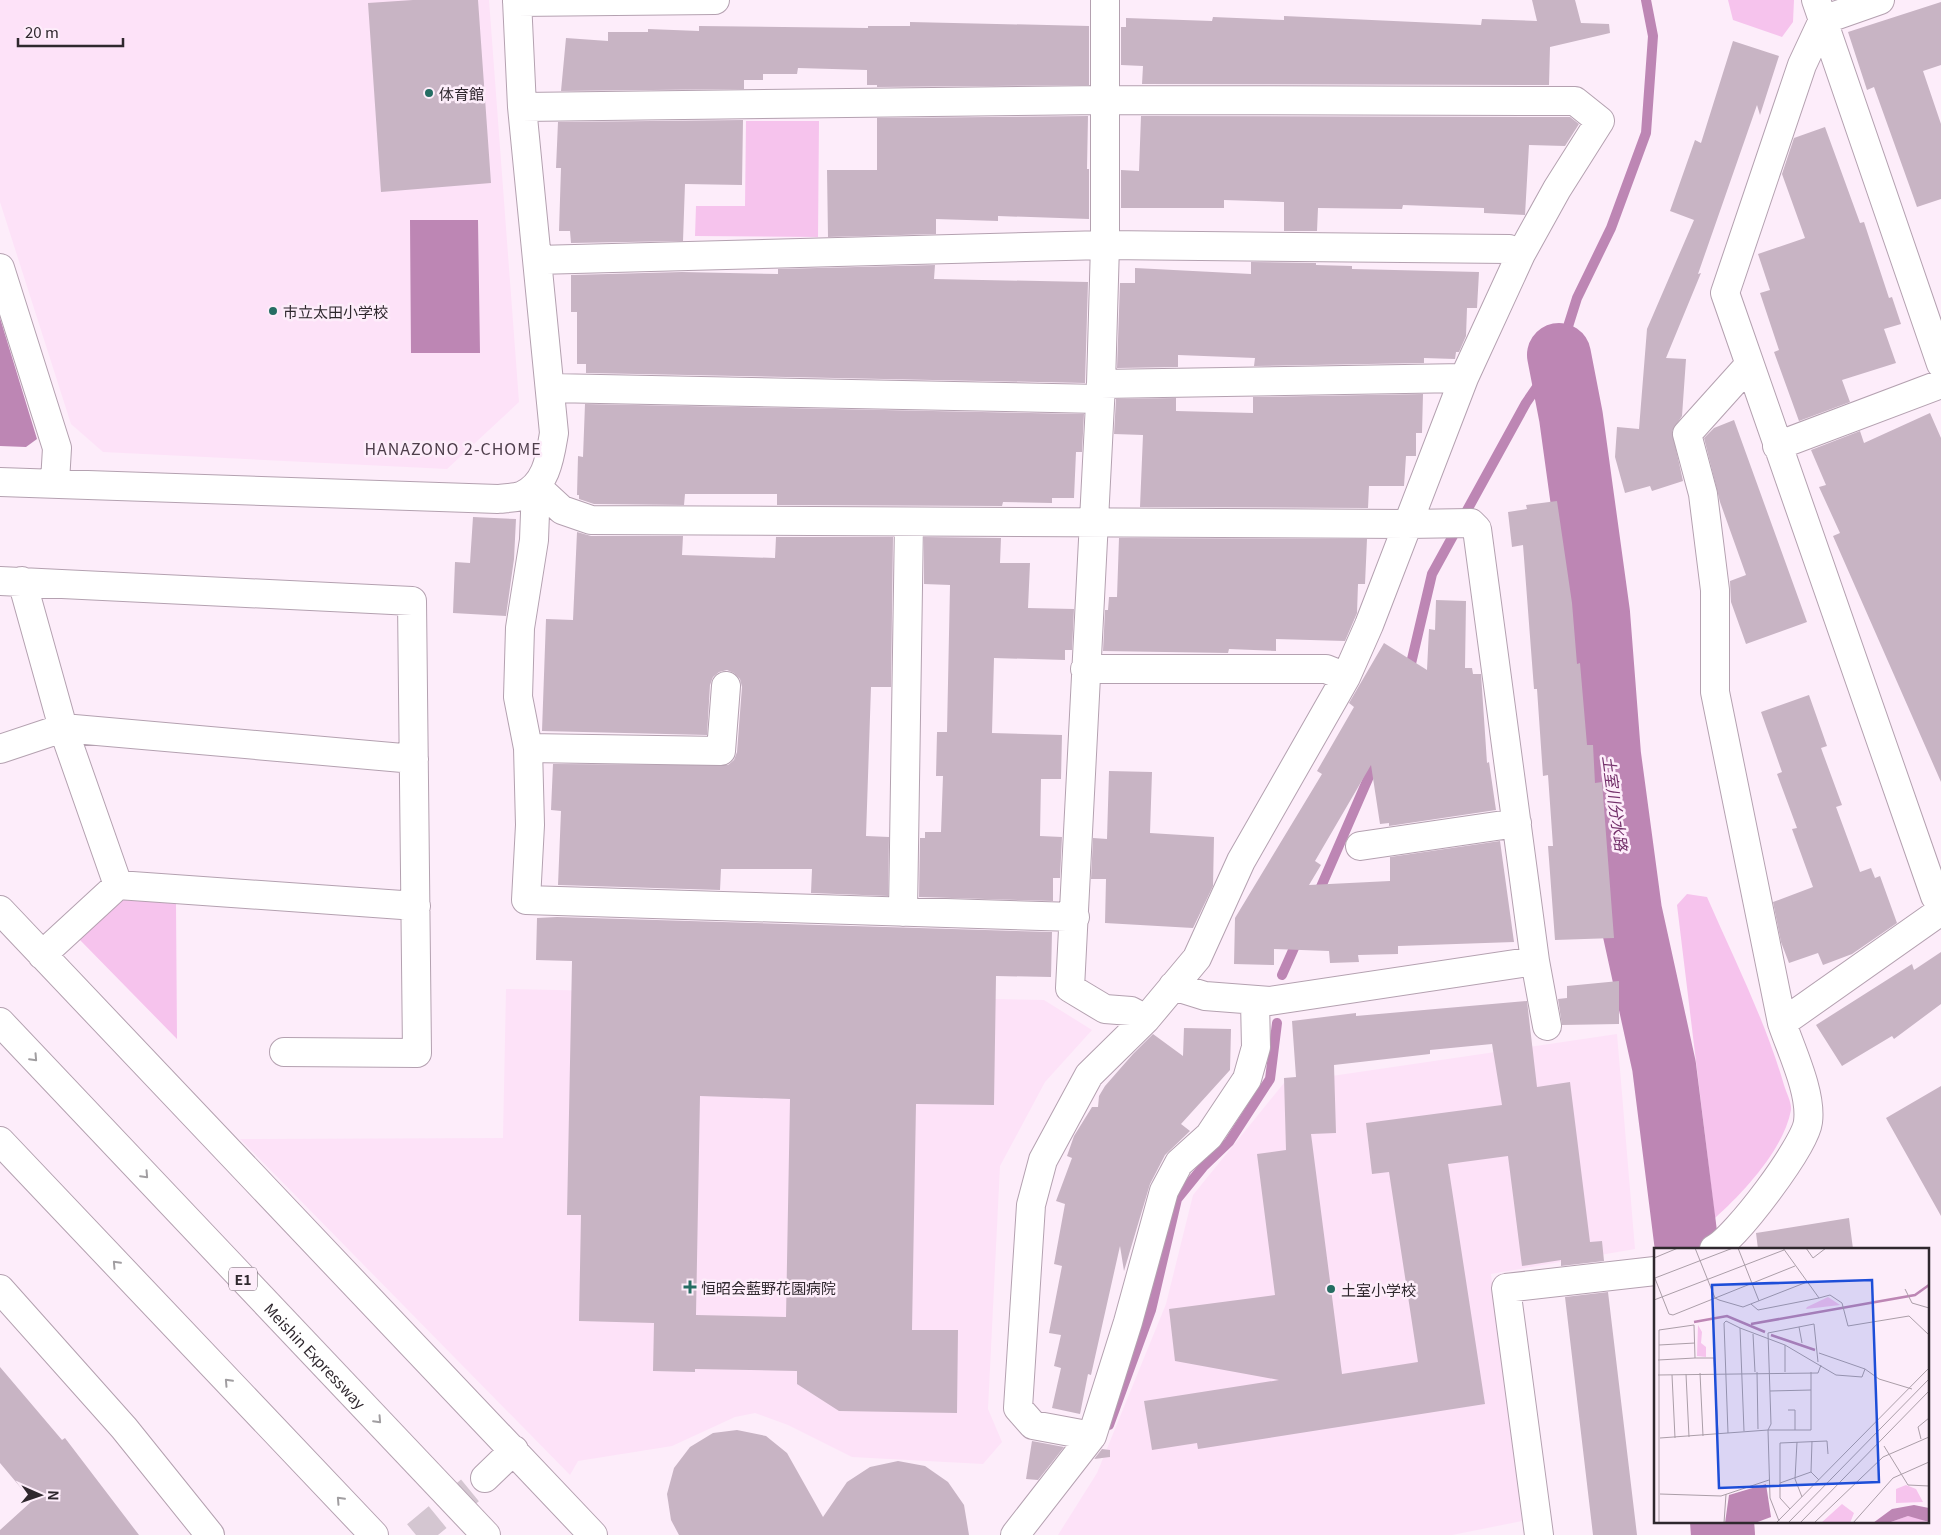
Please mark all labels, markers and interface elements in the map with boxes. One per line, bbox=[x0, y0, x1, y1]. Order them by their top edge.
scale bar bbox=[18, 15, 122, 47]
text: 20 m bbox=[25, 21, 59, 42]
place label: 体育館 bbox=[439, 83, 484, 104]
marker: 体育館 bbox=[423, 87, 435, 99]
place label: 市立太田小学校 bbox=[283, 301, 388, 322]
marker: 市立太田小学校 bbox=[267, 305, 279, 317]
district label: HANAZONO 2-CHOME bbox=[364, 436, 542, 460]
water label: 土室川分水路 bbox=[1597, 754, 1635, 854]
one-way arrow bbox=[28, 1052, 37, 1061]
one-way arrow bbox=[139, 1170, 148, 1179]
inset map bbox=[1654, 1248, 1928, 1522]
one-way arrow bbox=[113, 1261, 122, 1270]
road number: E1 bbox=[229, 1268, 257, 1290]
place label: 恒昭会藍野花園病院 bbox=[701, 1277, 836, 1298]
place label: 土室小学校 bbox=[1341, 1279, 1416, 1300]
marker: 恒昭会藍野花園病院 bbox=[683, 1280, 697, 1294]
marker: 土室小学校 bbox=[1325, 1283, 1337, 1295]
street label: Meishin Expressway bbox=[260, 1298, 371, 1413]
one-way arrow bbox=[225, 1378, 234, 1387]
one-way arrow bbox=[372, 1415, 381, 1424]
north arrow bbox=[15, 1470, 65, 1520]
text: N bbox=[44, 1490, 64, 1501]
one-way arrow bbox=[337, 1496, 346, 1505]

